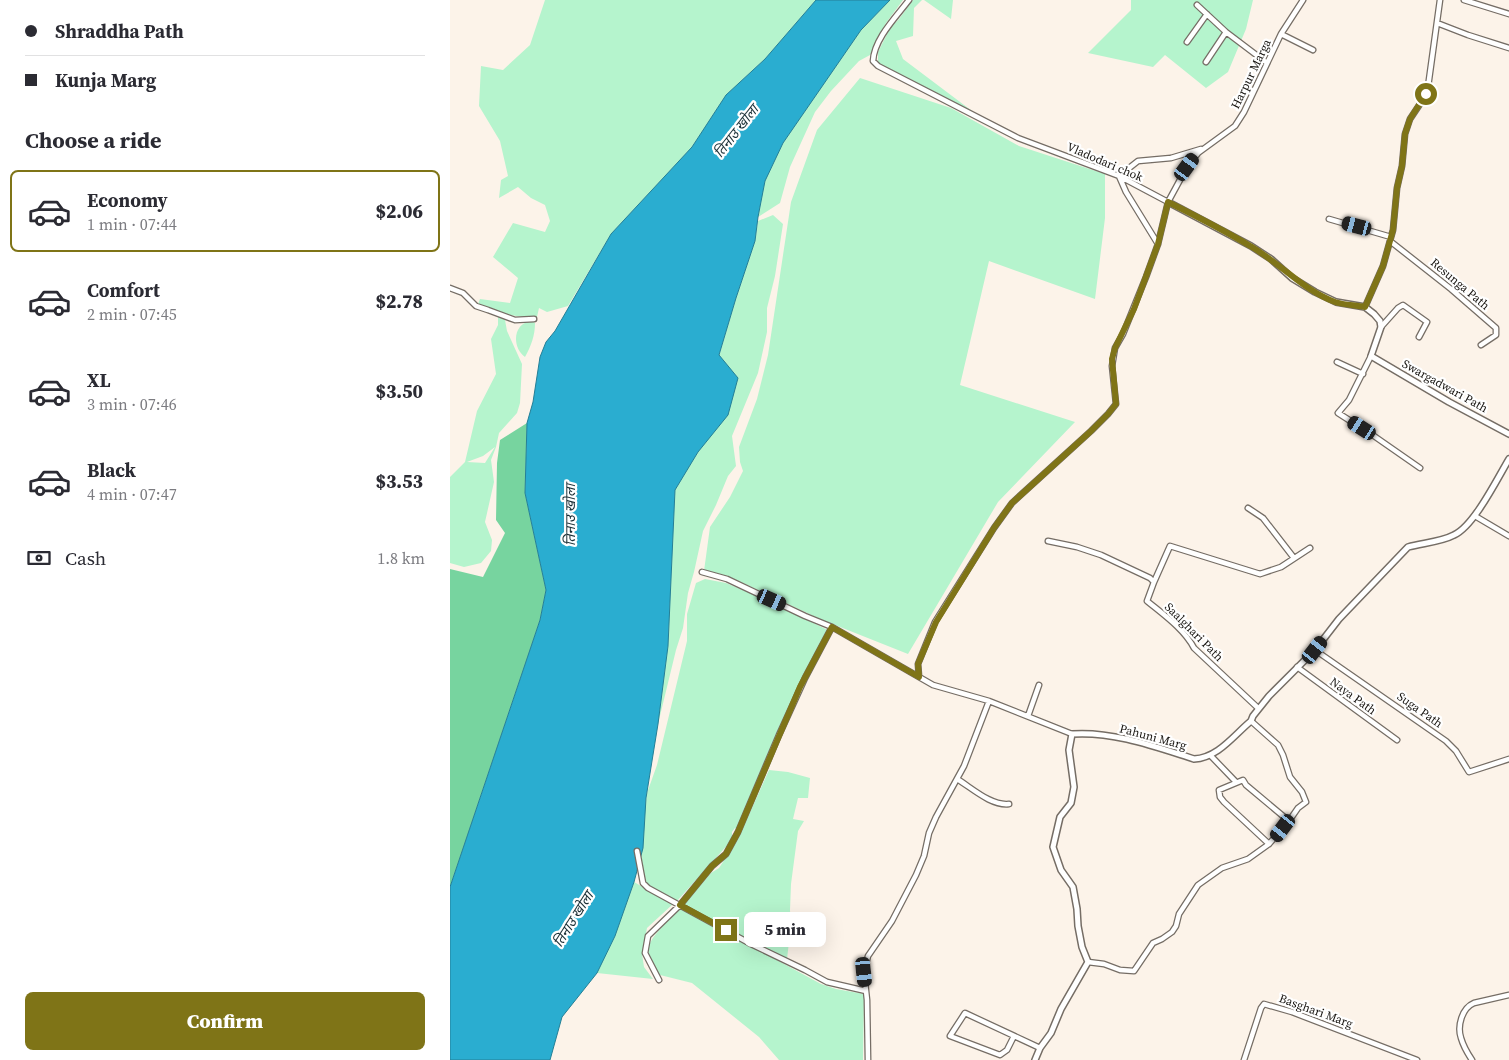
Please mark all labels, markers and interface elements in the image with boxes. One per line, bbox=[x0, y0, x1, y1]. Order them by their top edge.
text: Shraddha Path bbox=[55, 18, 184, 44]
street label: Harpur Marga bbox=[1227, 36, 1275, 112]
text: Kunja Marg bbox=[55, 67, 156, 93]
route start bbox=[1415, 83, 1437, 105]
water label: तिनाउ खोला bbox=[709, 98, 765, 162]
text: Choose a ride bbox=[25, 125, 162, 155]
street label: Vladodari chok bbox=[1065, 139, 1146, 185]
car bbox=[1172, 150, 1201, 184]
text: Economy bbox=[87, 187, 168, 213]
icon: car bbox=[27, 189, 72, 234]
text: $2.06 bbox=[375, 198, 423, 224]
text: 1 min · 07:44 bbox=[87, 213, 177, 235]
car bbox=[1340, 215, 1373, 237]
street label: Resunga Path bbox=[1427, 255, 1493, 313]
text: Comfort bbox=[87, 277, 160, 303]
icon: car bbox=[27, 279, 72, 324]
text: $2.78 bbox=[375, 288, 423, 314]
text: 2 min · 07:45 bbox=[87, 303, 177, 325]
street label: Swargadwari Path bbox=[1399, 356, 1491, 416]
text: XL bbox=[87, 367, 110, 393]
icon: car bbox=[27, 369, 72, 414]
text: $3.50 bbox=[375, 378, 423, 404]
text: 3 min · 07:46 bbox=[87, 393, 177, 415]
car bbox=[1345, 414, 1378, 442]
text: Black bbox=[87, 457, 136, 483]
icon: car bbox=[27, 459, 72, 504]
text: $3.53 bbox=[375, 468, 423, 494]
water label: तिनाउ खोला bbox=[560, 481, 580, 546]
text: 4 min · 07:47 bbox=[87, 483, 177, 505]
icon: cash bbox=[25, 544, 53, 572]
text: Cash bbox=[65, 545, 106, 571]
text: 1.8 km bbox=[377, 547, 425, 569]
car bbox=[755, 587, 788, 613]
street label: Saalghari Path bbox=[1161, 599, 1227, 665]
car bbox=[1299, 634, 1330, 666]
street label: Naya Path bbox=[1327, 674, 1379, 718]
street label: Suga Path bbox=[1394, 689, 1446, 731]
street label: Pahuni Marg bbox=[1118, 720, 1188, 754]
car bbox=[1267, 812, 1298, 844]
water label: तिनाउ खोला bbox=[548, 884, 600, 951]
callout: 5 min bbox=[744, 912, 826, 948]
text: 5 min bbox=[764, 918, 806, 940]
route end bbox=[715, 919, 737, 941]
car bbox=[854, 956, 873, 988]
street label: Basghari Marg bbox=[1277, 990, 1355, 1032]
button: Confirm bbox=[25, 992, 425, 1050]

